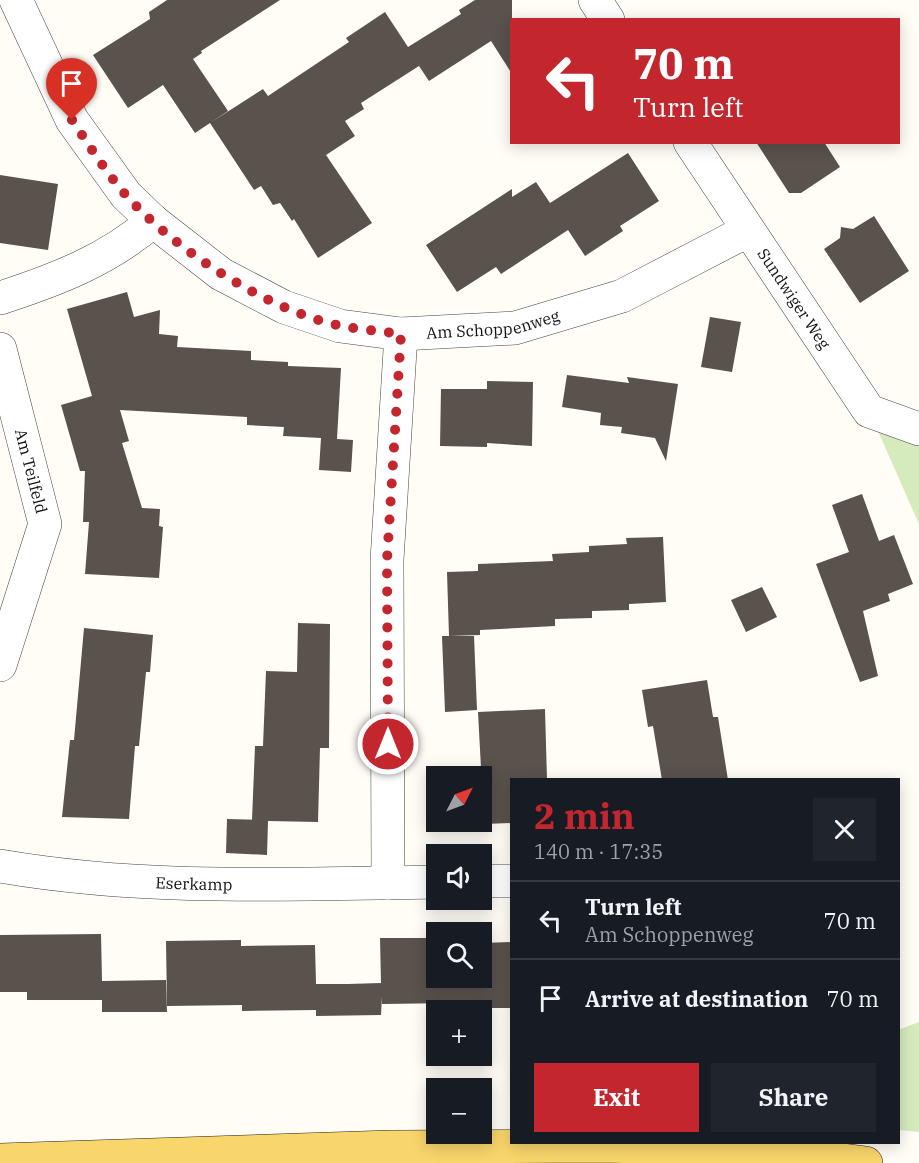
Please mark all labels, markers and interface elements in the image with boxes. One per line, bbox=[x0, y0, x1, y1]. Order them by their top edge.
text: 70 m bbox=[633, 36, 734, 91]
icon: left bbox=[534, 42, 612, 120]
pin bbox=[46, 58, 97, 120]
icon: arrive bbox=[55, 67, 88, 100]
text: Turn left bbox=[633, 89, 744, 124]
street label: Sundwiger Weg bbox=[753, 244, 835, 353]
street label: Am Schoppenweg bbox=[426, 305, 562, 343]
street label: Am Teilfeld bbox=[11, 427, 52, 516]
position arrow bbox=[356, 712, 420, 776]
north arrow bbox=[426, 766, 492, 832]
map controls bbox=[426, 766, 492, 1144]
text: 2 min bbox=[534, 792, 635, 839]
button: close bbox=[813, 798, 876, 861]
text: 140 m · 17:35 bbox=[534, 838, 663, 865]
button: sound bbox=[426, 844, 492, 910]
street label: Eserkamp bbox=[155, 872, 233, 894]
text: Turn left bbox=[585, 892, 681, 921]
icon: left bbox=[534, 904, 567, 937]
text: 70 m bbox=[824, 906, 876, 935]
text: Am Schoppenweg bbox=[585, 921, 753, 948]
button: search bbox=[426, 922, 492, 988]
icon: arrive bbox=[534, 982, 567, 1015]
text: Arrive at destination bbox=[585, 984, 808, 1013]
text: 70 m bbox=[826, 984, 879, 1013]
button: + bbox=[426, 1000, 492, 1066]
button: Exit bbox=[534, 1063, 699, 1132]
button: Share bbox=[711, 1063, 876, 1132]
button: − bbox=[426, 1078, 492, 1144]

